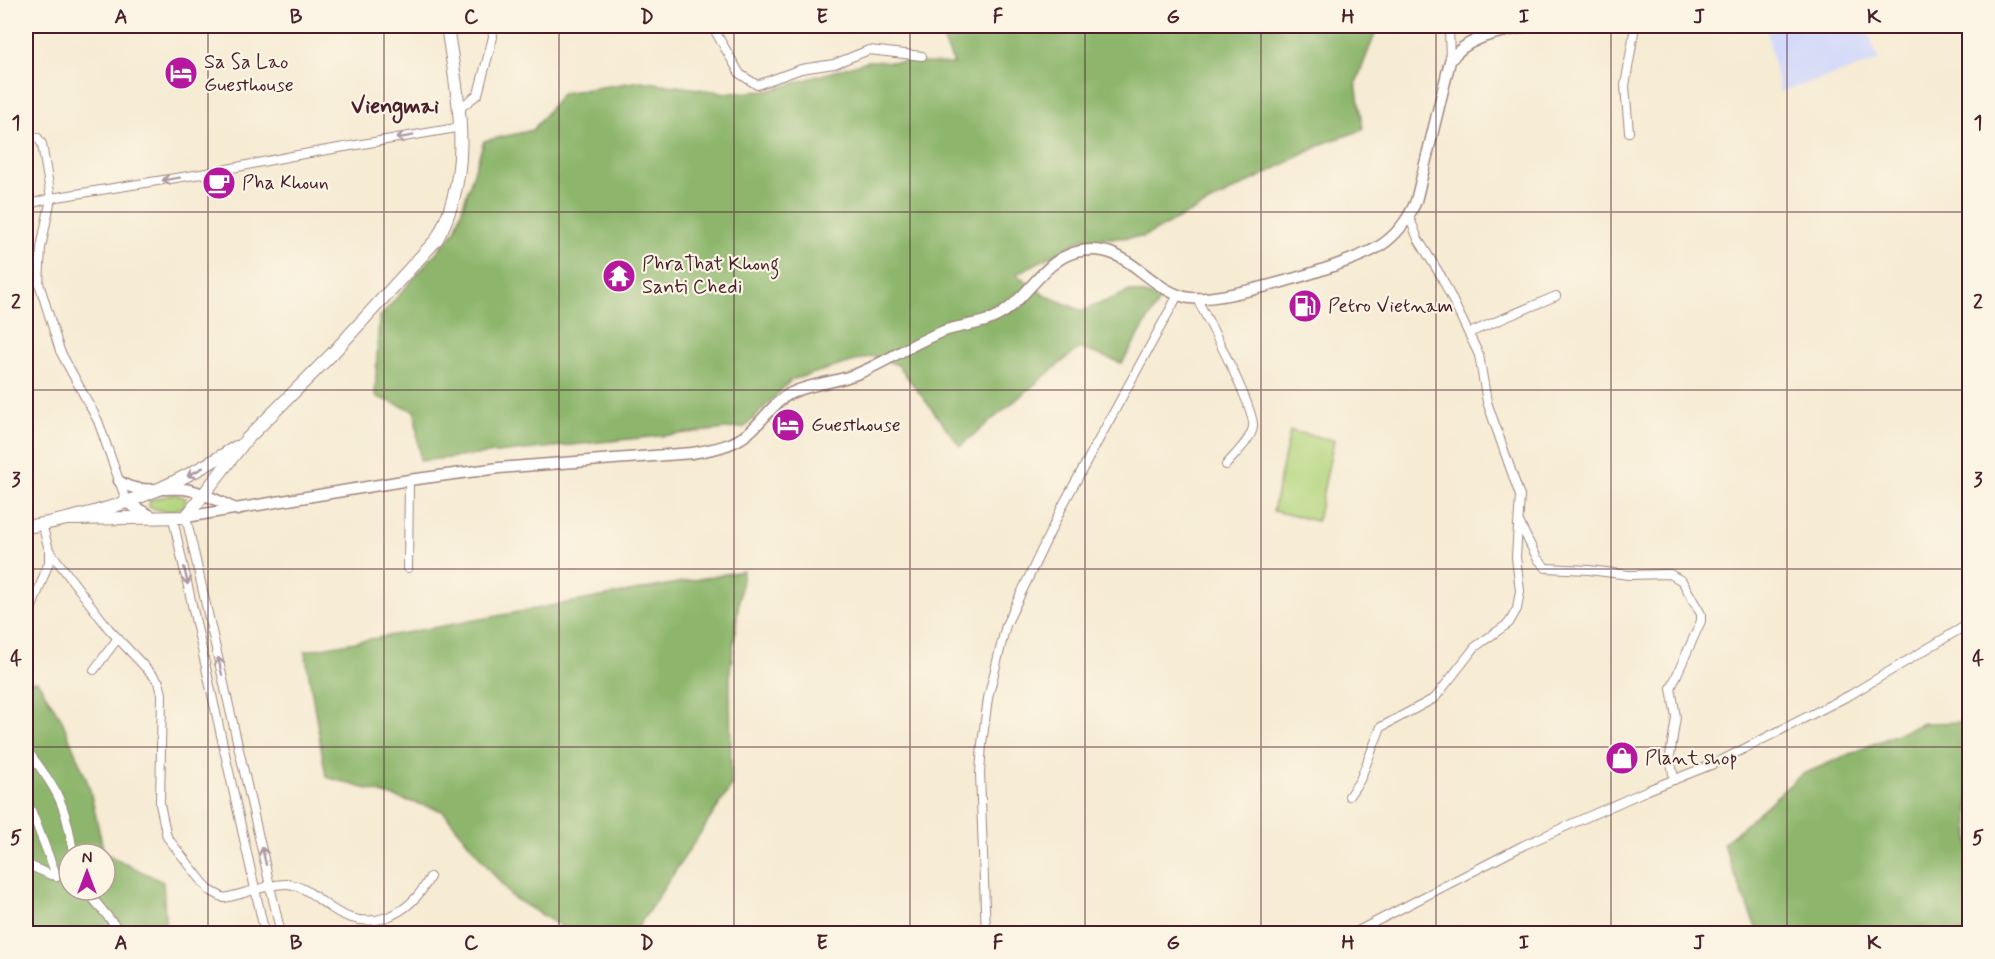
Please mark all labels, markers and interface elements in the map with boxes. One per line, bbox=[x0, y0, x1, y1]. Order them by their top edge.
text: A bbox=[114, 4, 128, 31]
text: B bbox=[290, 4, 303, 31]
text: C bbox=[464, 4, 479, 31]
text: D bbox=[640, 4, 654, 31]
text: E bbox=[816, 4, 828, 31]
text: F bbox=[993, 4, 1004, 31]
text: G bbox=[1166, 4, 1180, 31]
text: H bbox=[1341, 4, 1355, 31]
text: I bbox=[1519, 4, 1529, 31]
text: J bbox=[1693, 4, 1705, 31]
text: K bbox=[1867, 4, 1882, 31]
place label: Sa Sa Lao Guesthouse bbox=[204, 49, 294, 99]
hotel icon: Sa Sa Lao Guesthouse bbox=[163, 55, 199, 91]
district label: Viengmai bbox=[351, 93, 439, 124]
text: 1 bbox=[12, 110, 20, 137]
text: 1 bbox=[1974, 110, 1982, 137]
one-way arrow bbox=[395, 132, 415, 143]
cafe icon: Pha Khoun bbox=[201, 165, 237, 201]
place label: Pha Khoun bbox=[242, 170, 329, 197]
one-way arrow bbox=[162, 174, 182, 185]
place label: PhraThat Khong Santi Chedi bbox=[642, 251, 779, 301]
temple icon: PhraThat Khong Santi Chedi bbox=[601, 258, 637, 294]
fuel station icon: Petro Vietnam bbox=[1287, 288, 1323, 324]
text: 2 bbox=[11, 289, 21, 316]
text: 2 bbox=[1973, 289, 1983, 316]
place label: Petro Vietnam bbox=[1328, 293, 1453, 320]
hotel icon: Guesthouse bbox=[770, 407, 806, 443]
place label: Guesthouse bbox=[811, 412, 901, 439]
one-way arrow bbox=[187, 466, 204, 478]
text: 3 bbox=[11, 467, 21, 494]
text: 3 bbox=[1973, 467, 1983, 494]
one-way arrow bbox=[181, 566, 192, 586]
text: 4 bbox=[10, 646, 22, 673]
text: 4 bbox=[1972, 646, 1984, 673]
one-way arrow bbox=[214, 657, 225, 676]
shop icon: Plant shop bbox=[1604, 740, 1640, 776]
place label: Plant shop bbox=[1645, 745, 1738, 772]
text: 5 bbox=[10, 825, 22, 852]
text: 5 bbox=[1972, 825, 1984, 852]
north arrow bbox=[57, 842, 117, 902]
one-way arrow bbox=[257, 847, 269, 866]
text: N bbox=[82, 848, 92, 869]
text: A bbox=[114, 930, 128, 957]
text: B bbox=[290, 930, 303, 957]
text: C bbox=[464, 930, 479, 957]
text: D bbox=[640, 930, 654, 957]
text: E bbox=[816, 930, 828, 957]
text: F bbox=[993, 930, 1004, 957]
text: G bbox=[1166, 930, 1180, 957]
text: H bbox=[1341, 930, 1355, 957]
text: I bbox=[1519, 930, 1529, 957]
text: J bbox=[1693, 930, 1705, 957]
text: K bbox=[1867, 930, 1882, 957]

